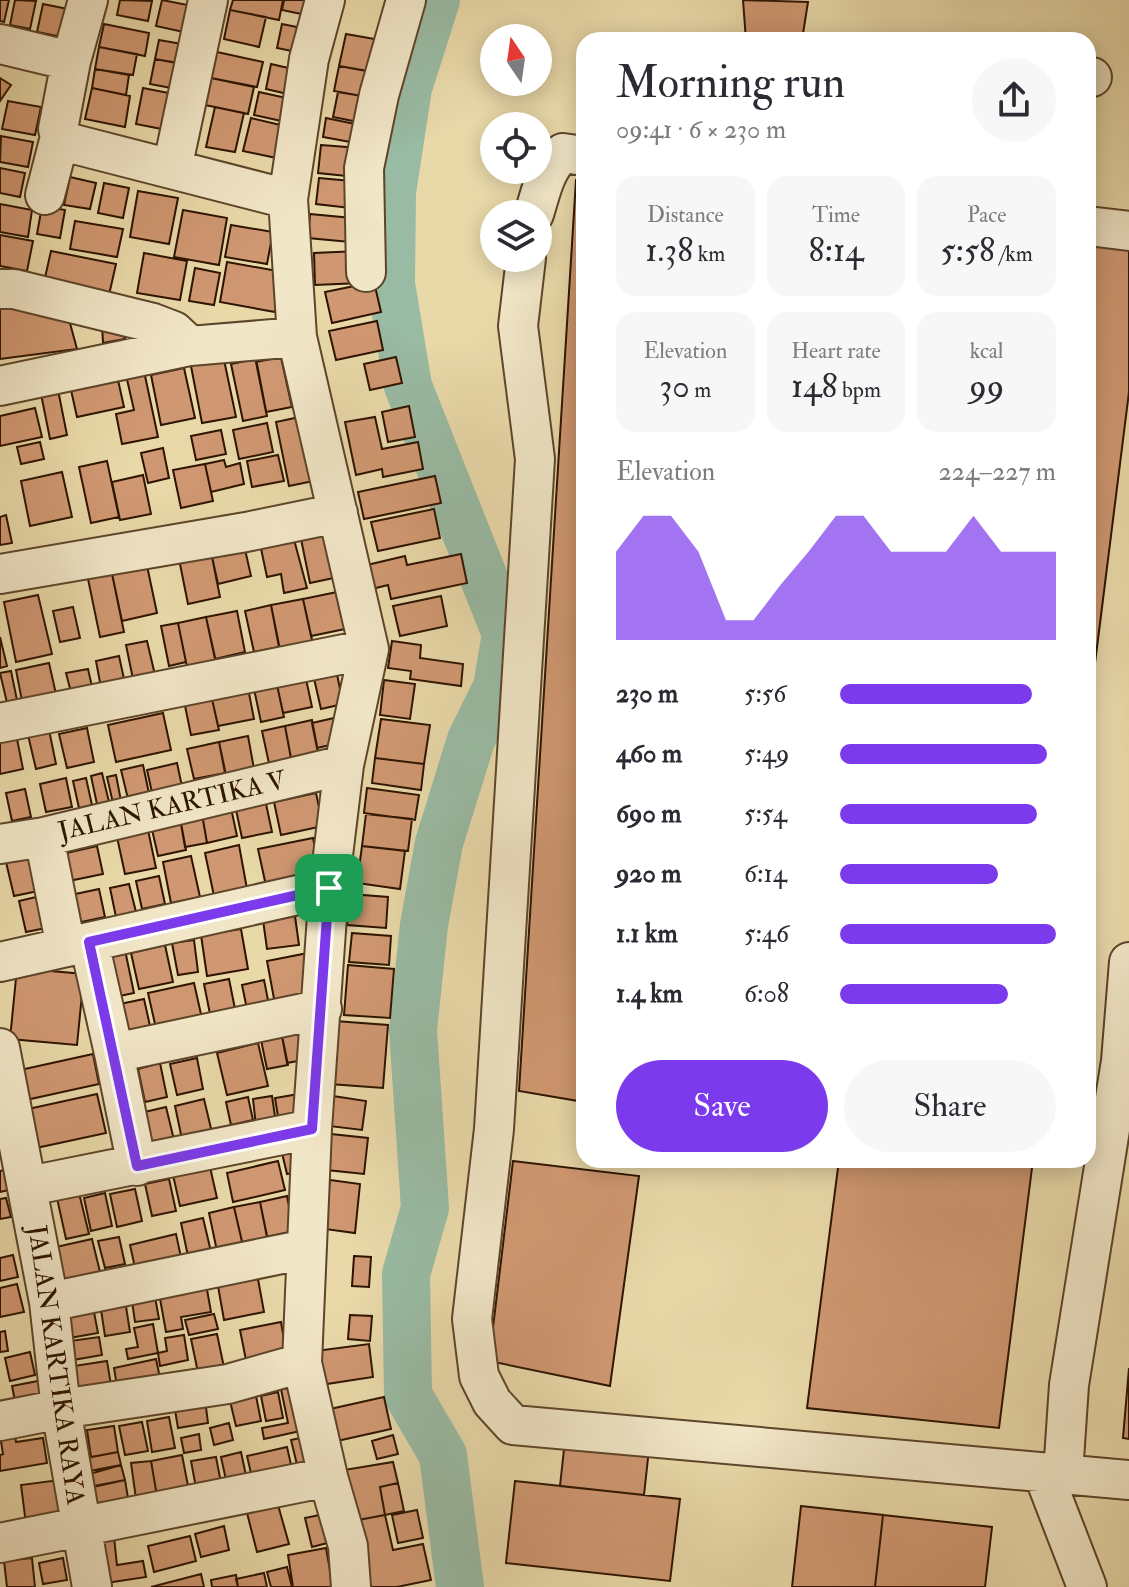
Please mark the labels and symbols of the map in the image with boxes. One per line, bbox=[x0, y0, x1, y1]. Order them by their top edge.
north arrow bbox=[480, 24, 552, 96]
street label: JALAN KARTIKA V bbox=[54, 764, 291, 848]
pin bbox=[295, 854, 363, 922]
street label: JALAN KARTIKA RAYA bbox=[20, 1222, 92, 1507]

